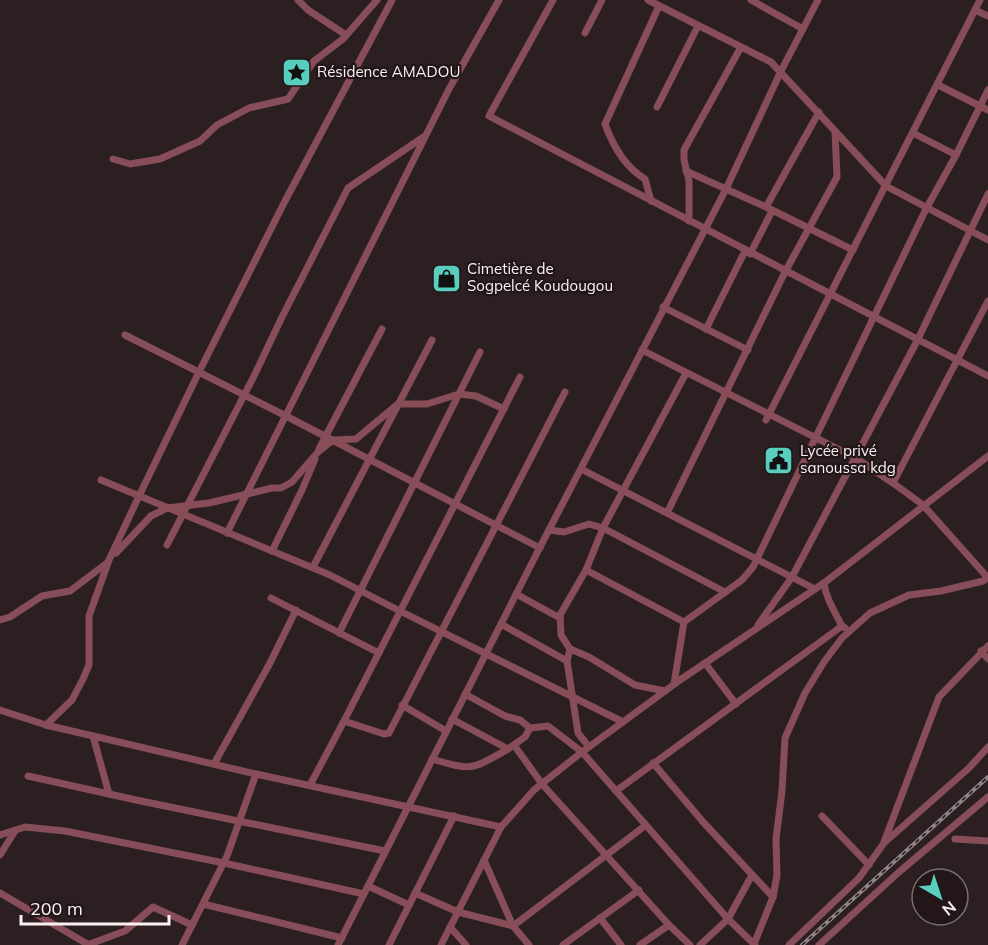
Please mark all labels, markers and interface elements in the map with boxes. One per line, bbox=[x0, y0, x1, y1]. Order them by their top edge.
place icon: Résidence AMADOU bbox=[280, 56, 312, 88]
place label: Résidence AMADOU bbox=[317, 62, 460, 81]
place label: Cimetière de Sogpelcé Koudougou bbox=[467, 259, 613, 295]
shop icon: Cimetière de Sogpelcé Koudougou bbox=[430, 262, 462, 294]
place label: Lycée privé sanoussa kdg bbox=[800, 441, 896, 477]
public building icon: Lycée privé sanoussa kdg bbox=[763, 444, 795, 476]
north arrow bbox=[910, 867, 970, 927]
scale bar bbox=[21, 888, 170, 926]
text: 200 m bbox=[30, 897, 83, 920]
text: N bbox=[938, 897, 960, 920]

